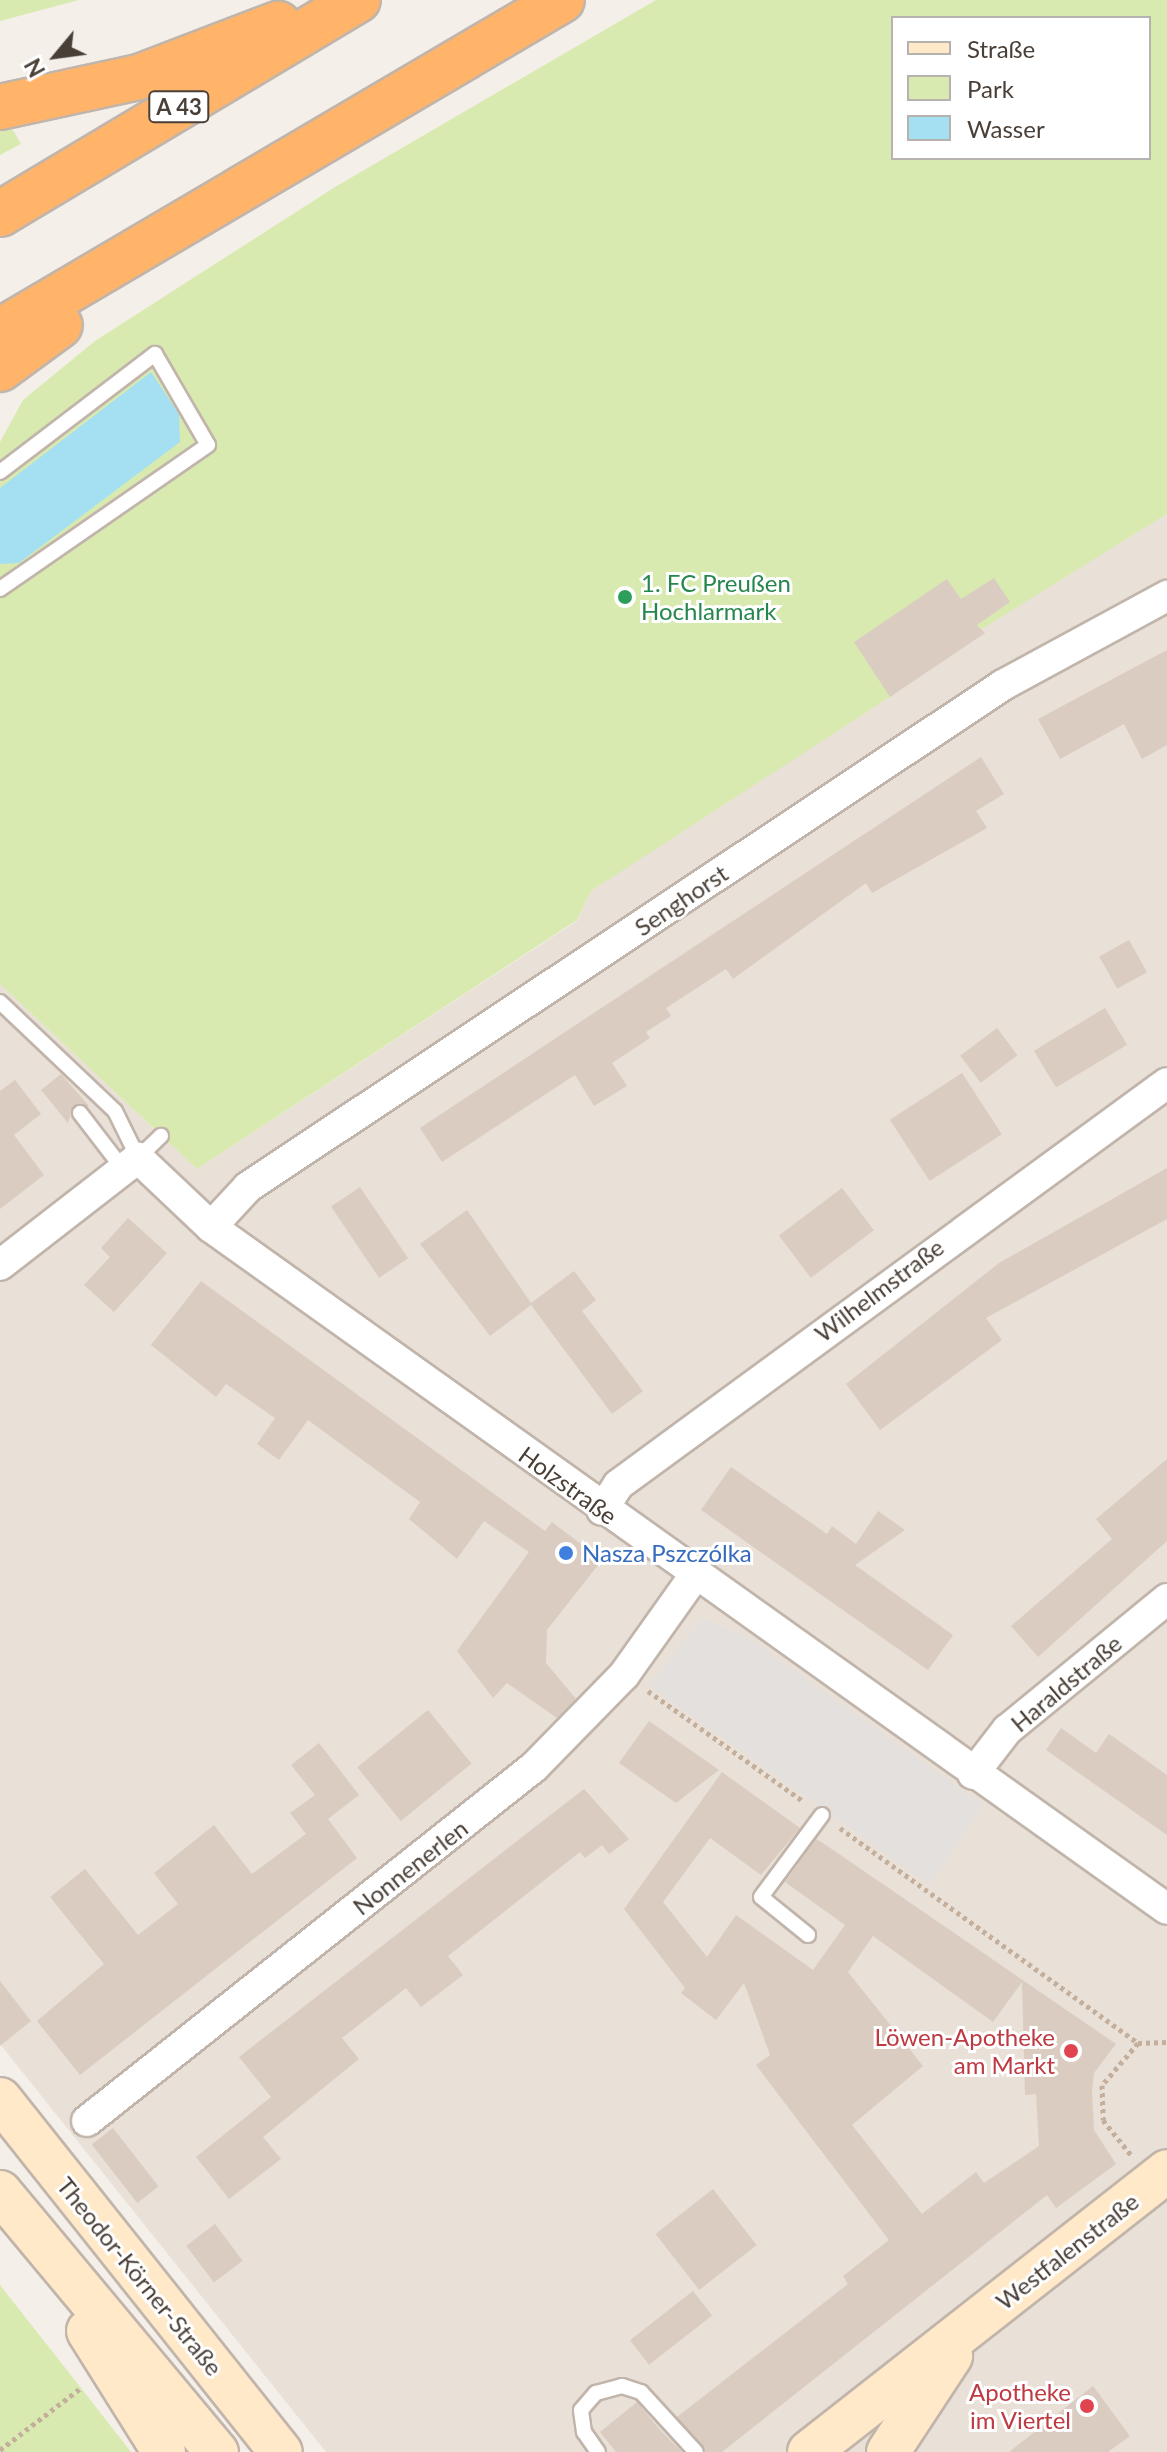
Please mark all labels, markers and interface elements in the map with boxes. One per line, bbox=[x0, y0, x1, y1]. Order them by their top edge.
north arrow bbox=[16, 16, 96, 96]
legend bbox=[891, 16, 1151, 160]
text: Straße bbox=[967, 34, 1035, 63]
text: N bbox=[19, 54, 50, 82]
text: Park bbox=[967, 74, 1014, 103]
road number: A 43 bbox=[147, 89, 211, 125]
text: Wasser bbox=[967, 114, 1045, 143]
place label: 1. FC Preußen Hochlarmark bbox=[641, 569, 791, 625]
marker: 1. FC Preußen Hochlarmark bbox=[616, 588, 634, 606]
street label: Senghorst bbox=[629, 858, 733, 942]
street label: Wilhelmstraße bbox=[809, 1232, 949, 1348]
street label: Holzstraße bbox=[513, 1440, 623, 1530]
place label: Nasza Pszczólka bbox=[582, 1539, 752, 1567]
marker: Nasza Pszczólka bbox=[557, 1544, 575, 1562]
street label: Haraldstraße bbox=[1005, 1628, 1127, 1738]
street label: Nonnenerlen bbox=[347, 1813, 473, 1921]
place label: Löwen-Apotheke am Markt bbox=[875, 2023, 1055, 2079]
marker: Löwen-Apotheke am Markt bbox=[1062, 2042, 1080, 2060]
street label: Theodor-Körner-Straße bbox=[51, 2171, 229, 2381]
street label: Westfalenstraße bbox=[990, 2186, 1144, 2316]
place label: Apotheke im Viertel bbox=[969, 2378, 1071, 2434]
marker: Apotheke im Viertel bbox=[1078, 2397, 1096, 2415]

